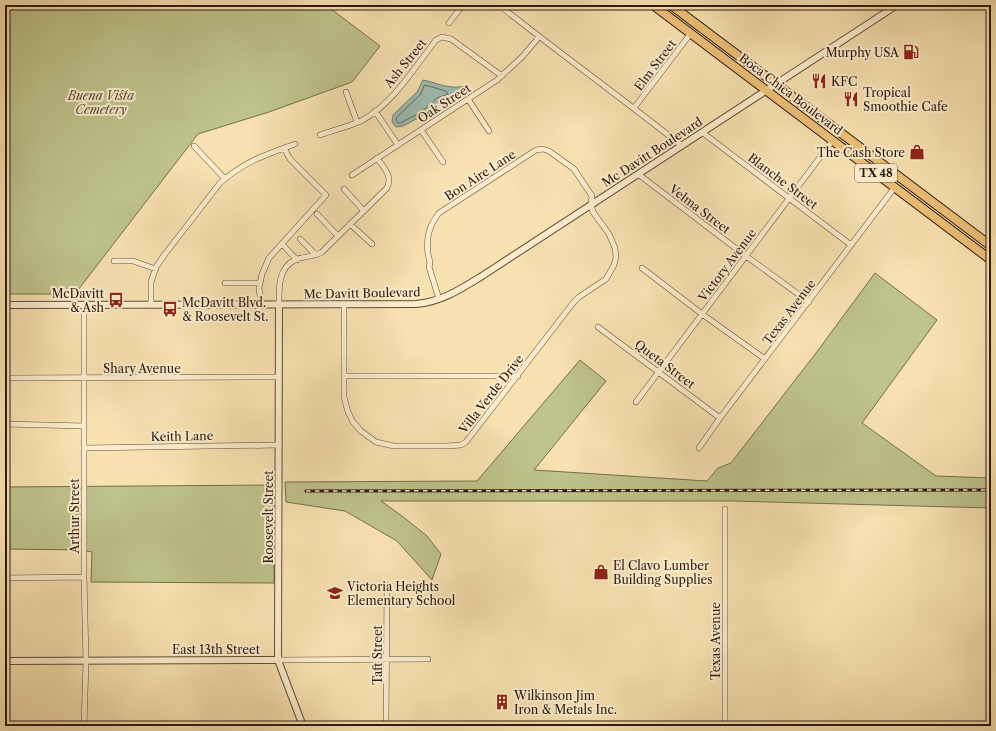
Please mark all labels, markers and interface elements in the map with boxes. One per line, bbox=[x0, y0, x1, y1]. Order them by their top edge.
street label: Ash Street bbox=[380, 35, 430, 91]
street label: Elm Street bbox=[631, 36, 680, 94]
fuel station icon: Murphy USA bbox=[902, 43, 920, 61]
place label: Murphy USA bbox=[825, 45, 900, 60]
street label: Boca Chica Boulevard bbox=[736, 50, 846, 138]
restaurant icon: KFC bbox=[810, 72, 828, 90]
place label: KFC bbox=[831, 74, 857, 89]
street label: Oak Street bbox=[415, 80, 474, 126]
place label: Tropical Smoothie Cafe bbox=[863, 85, 948, 114]
park label: Buena Vista Cemetery bbox=[67, 88, 134, 117]
restaurant icon: Tropical Smoothie Cafe bbox=[842, 90, 860, 108]
street label: Mc Davitt Boulevard bbox=[599, 114, 706, 190]
shop icon: The Cash Store bbox=[908, 143, 926, 161]
place label: The Cash Store bbox=[817, 145, 905, 160]
street label: Bon Aire Lane bbox=[442, 146, 519, 204]
street label: Blanche Street bbox=[745, 150, 821, 213]
road number: TX 48 bbox=[855, 164, 897, 182]
street label: Velma Street bbox=[666, 181, 734, 237]
street label: Victory Avenue bbox=[694, 226, 759, 305]
street label: Texas Avenue bbox=[760, 276, 819, 348]
street label: Mc Davitt Boulevard bbox=[303, 284, 421, 302]
place label: McDavitt & Ash bbox=[51, 286, 105, 315]
bus stop icon: McDavitt & Ash bbox=[107, 291, 125, 309]
place label: McDavitt Blvd. & Roosevelt St. bbox=[182, 295, 268, 324]
bus stop icon: McDavitt Blvd. & Roosevelt St. bbox=[161, 300, 179, 318]
street label: Queta Street bbox=[632, 336, 699, 392]
street label: Villa Verde Drive bbox=[455, 351, 527, 437]
street label: Shary Avenue bbox=[103, 361, 181, 376]
street label: Keith Lane bbox=[150, 428, 214, 444]
street label: Roosevelt Street bbox=[261, 470, 276, 564]
street label: Arthur Street bbox=[67, 478, 82, 555]
place label: El Clavo Lumber Building Supplies bbox=[613, 558, 713, 587]
shop icon: El Clavo Lumber Building Supplies bbox=[592, 563, 610, 581]
place label: Victoria Heights Elementary School bbox=[346, 579, 456, 608]
school or university icon: Victoria Heights Elementary School bbox=[326, 584, 344, 602]
street label: Texas Avenue bbox=[708, 602, 723, 680]
street label: Taft Street bbox=[370, 624, 385, 685]
street label: East 13th Street bbox=[172, 642, 261, 657]
place label: Wilkinson Jim Iron & Metals Inc. bbox=[513, 688, 617, 717]
building icon: Wilkinson Jim Iron & Metals Inc. bbox=[493, 693, 511, 711]

